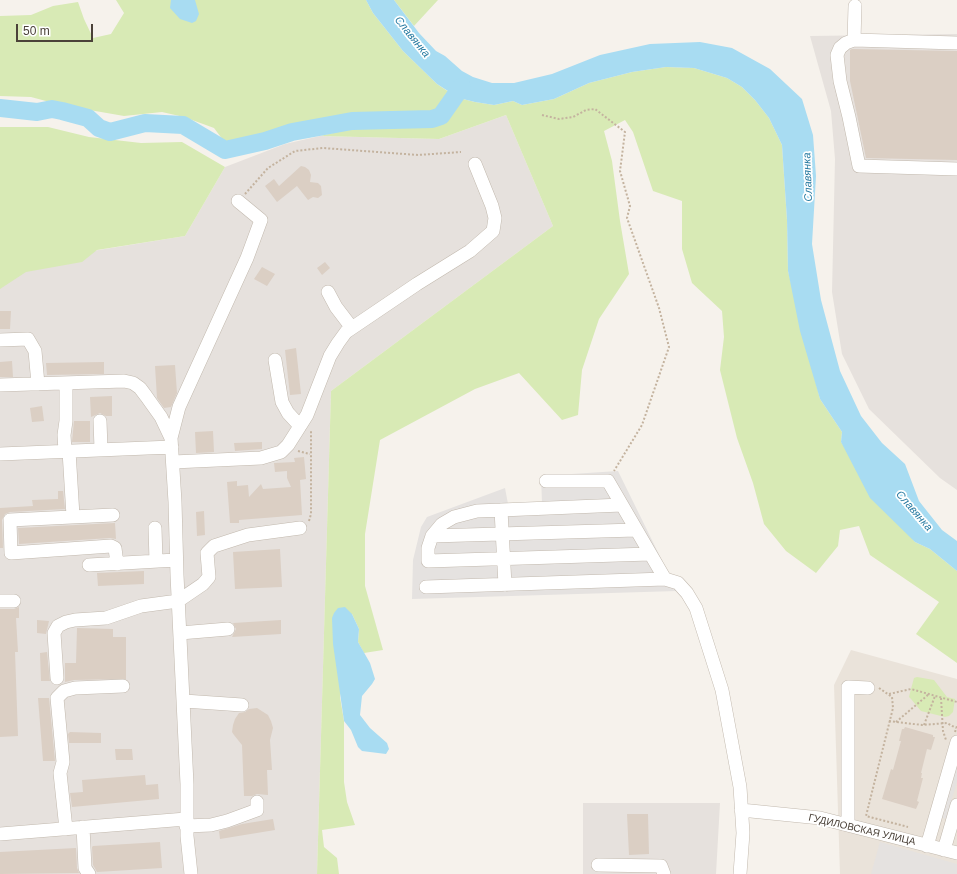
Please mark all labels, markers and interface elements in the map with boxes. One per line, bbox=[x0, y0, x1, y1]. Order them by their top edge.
water label: Славянка bbox=[391, 14, 433, 60]
scale bar bbox=[18, 16, 95, 42]
text: 50 m bbox=[23, 24, 50, 38]
water label: Славянка bbox=[801, 152, 815, 202]
water label: Славянка bbox=[893, 488, 935, 534]
street label: ГУДИЛОВСКАЯ УЛИЦА bbox=[807, 812, 917, 848]

